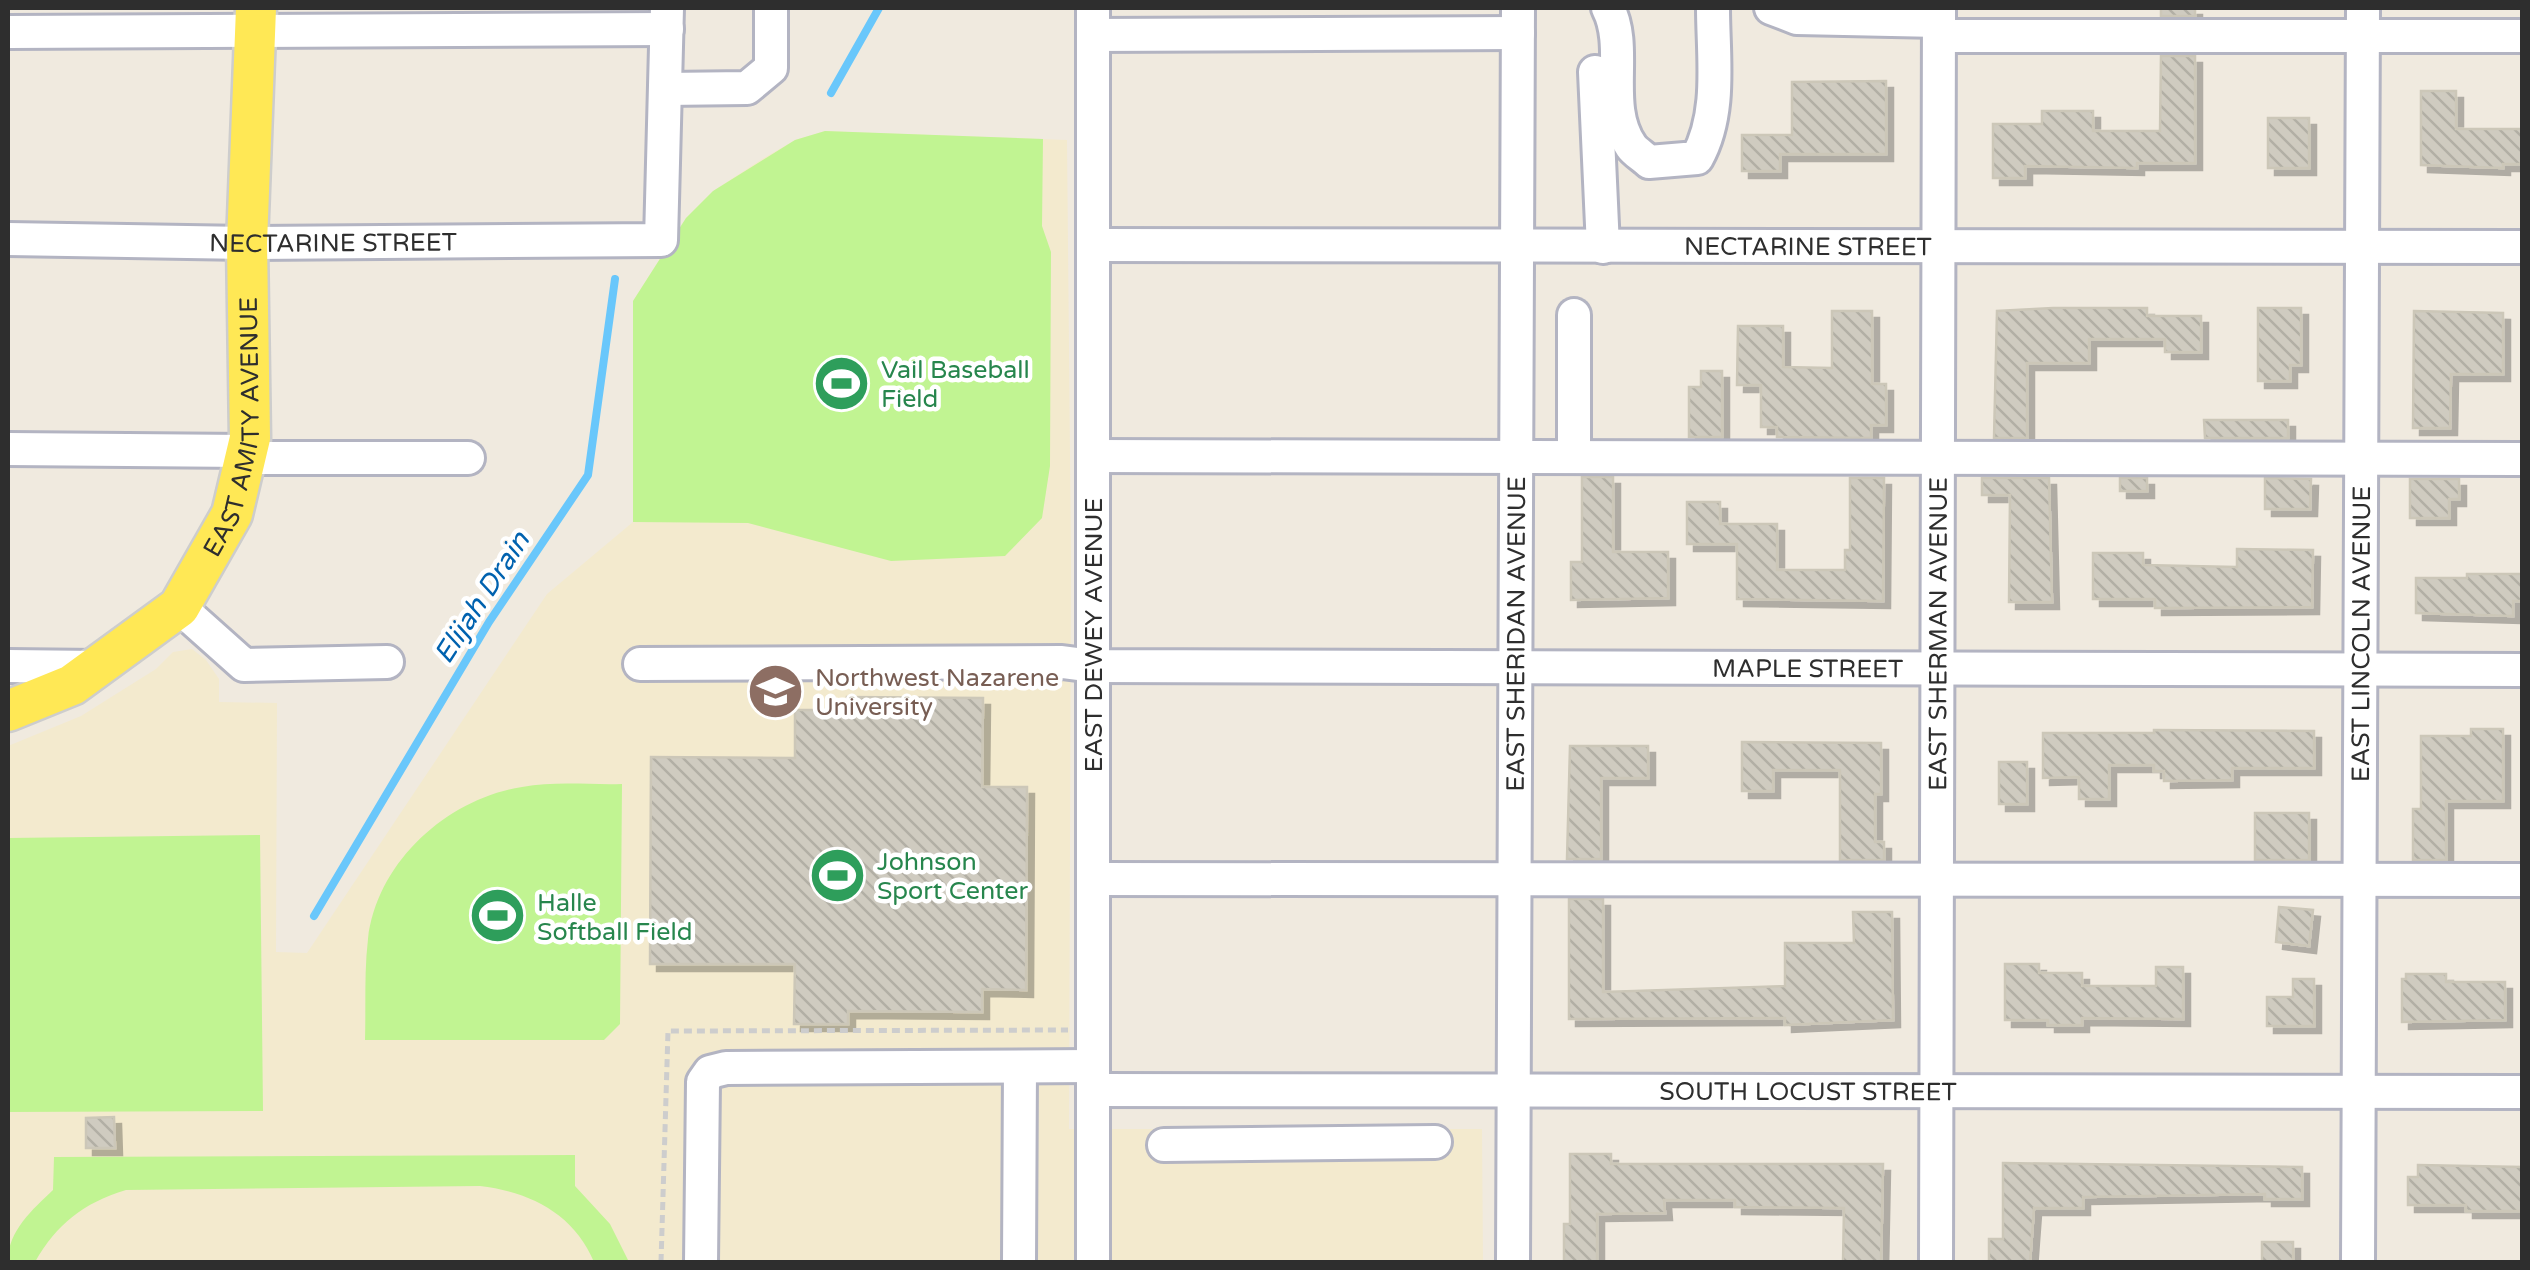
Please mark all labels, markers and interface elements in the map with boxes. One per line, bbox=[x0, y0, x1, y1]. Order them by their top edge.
street label: NECTARINE STREET bbox=[209, 227, 457, 259]
street label: NECTARINE STREET bbox=[1684, 232, 1932, 262]
street label: EAST AMITY AVENUE bbox=[197, 297, 266, 562]
sports icon: Vail Baseball Field bbox=[812, 353, 872, 413]
place label: Vail Baseball Field bbox=[881, 355, 1030, 414]
street label: EAST SHERIDAN AVENUE bbox=[1501, 476, 1532, 792]
street label: EAST SHERMAN AVENUE bbox=[1923, 477, 1954, 791]
street label: EAST LINCOLN AVENUE bbox=[2346, 486, 2377, 782]
street label: EAST DEWEY AVENUE bbox=[1079, 497, 1109, 773]
water label: Elijah Drain bbox=[427, 524, 538, 670]
street label: MAPLE STREET bbox=[1712, 654, 1903, 684]
school or university icon: Northwest Nazarene University bbox=[746, 661, 806, 721]
place label: Northwest Nazarene University bbox=[815, 663, 1059, 722]
sports icon: Johnson Sport Center bbox=[808, 845, 868, 905]
place label: Johnson Sport Center bbox=[877, 847, 1028, 906]
sports icon: Halle Softball Field bbox=[468, 886, 528, 946]
place label: Halle Softball Field bbox=[537, 888, 692, 947]
street label: SOUTH LOCUST STREET bbox=[1659, 1077, 1957, 1107]

